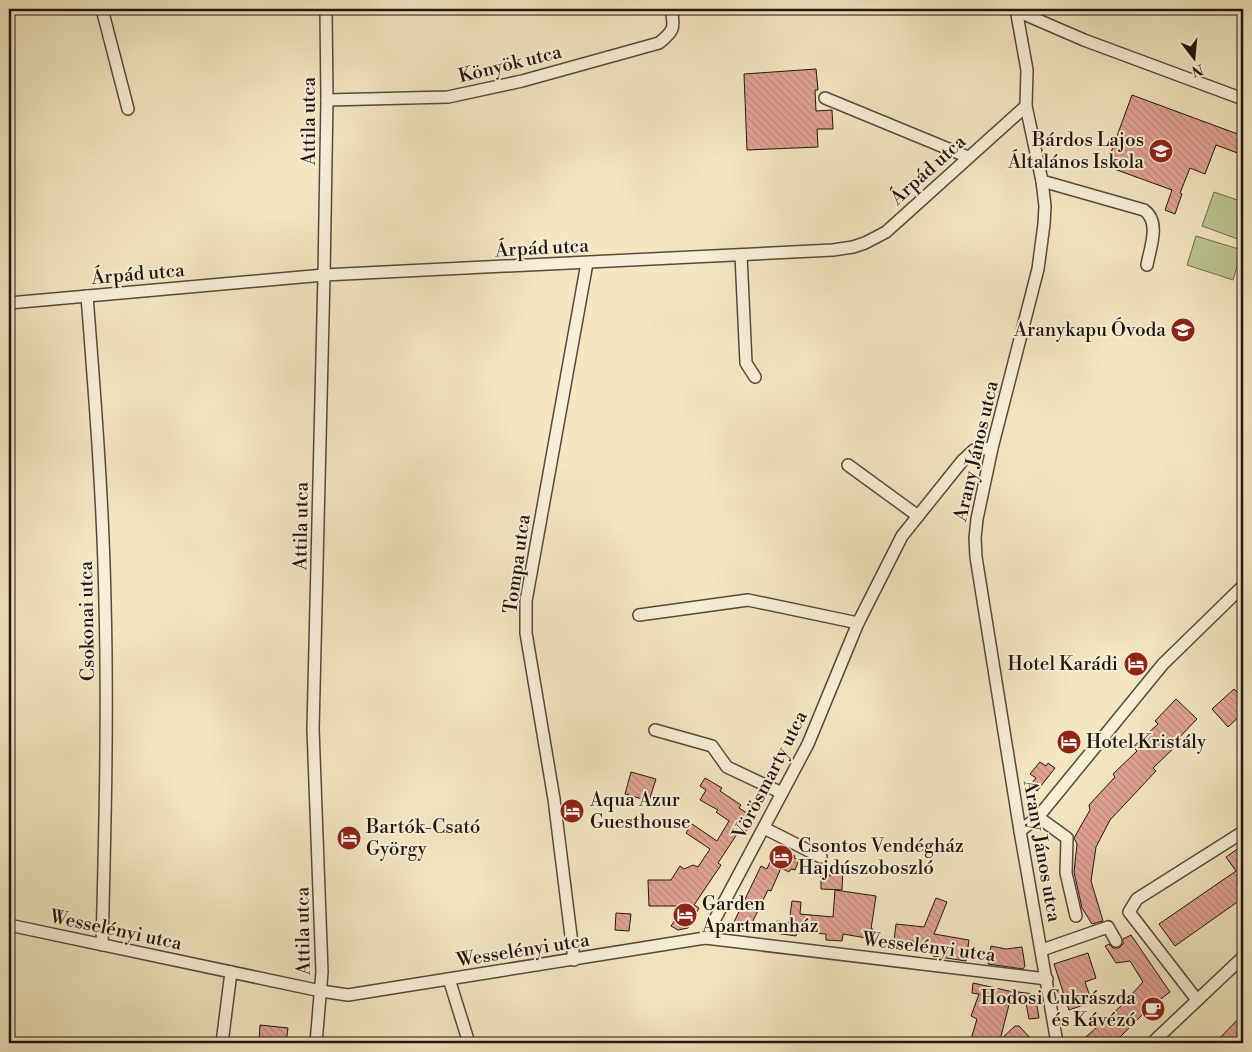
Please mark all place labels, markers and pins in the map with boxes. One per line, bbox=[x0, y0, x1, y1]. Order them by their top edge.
place label: Bárdos Lajos Általános Iskola bbox=[1007, 128, 1144, 174]
school or university icon: Bárdos Lajos Általános Iskola bbox=[1148, 138, 1174, 164]
place label: Aranykapu Óvoda bbox=[1013, 317, 1166, 342]
school or university icon: Aranykapu Óvoda bbox=[1170, 317, 1196, 343]
hotel icon: Hotel Karádi bbox=[1123, 651, 1149, 677]
place label: Hotel Karádi bbox=[1008, 652, 1118, 676]
hotel icon: Hotel Kristály bbox=[1056, 729, 1082, 755]
place label: Hotel Kristály bbox=[1086, 730, 1207, 754]
place label: Aqua Azur Guesthouse bbox=[589, 788, 691, 834]
hotel icon: Aqua Azur Guesthouse bbox=[559, 798, 585, 824]
place label: Bartók-Csató György bbox=[365, 815, 480, 861]
hotel icon: Bartók-Csató György bbox=[336, 825, 362, 851]
place label: Csontos Vendégház Hajdúszoboszló bbox=[798, 834, 964, 880]
hotel icon: Csontos Vendégház Hajdúszoboszló bbox=[768, 844, 794, 870]
place label: Garden Apartmanház bbox=[701, 892, 819, 938]
hotel icon: Garden Apartmanház bbox=[672, 902, 698, 928]
place label: Hodosi Cukrászda és Kávézó bbox=[981, 986, 1136, 1032]
cafe icon: Hodosi Cukrászda és Kávézó bbox=[1140, 996, 1166, 1022]

